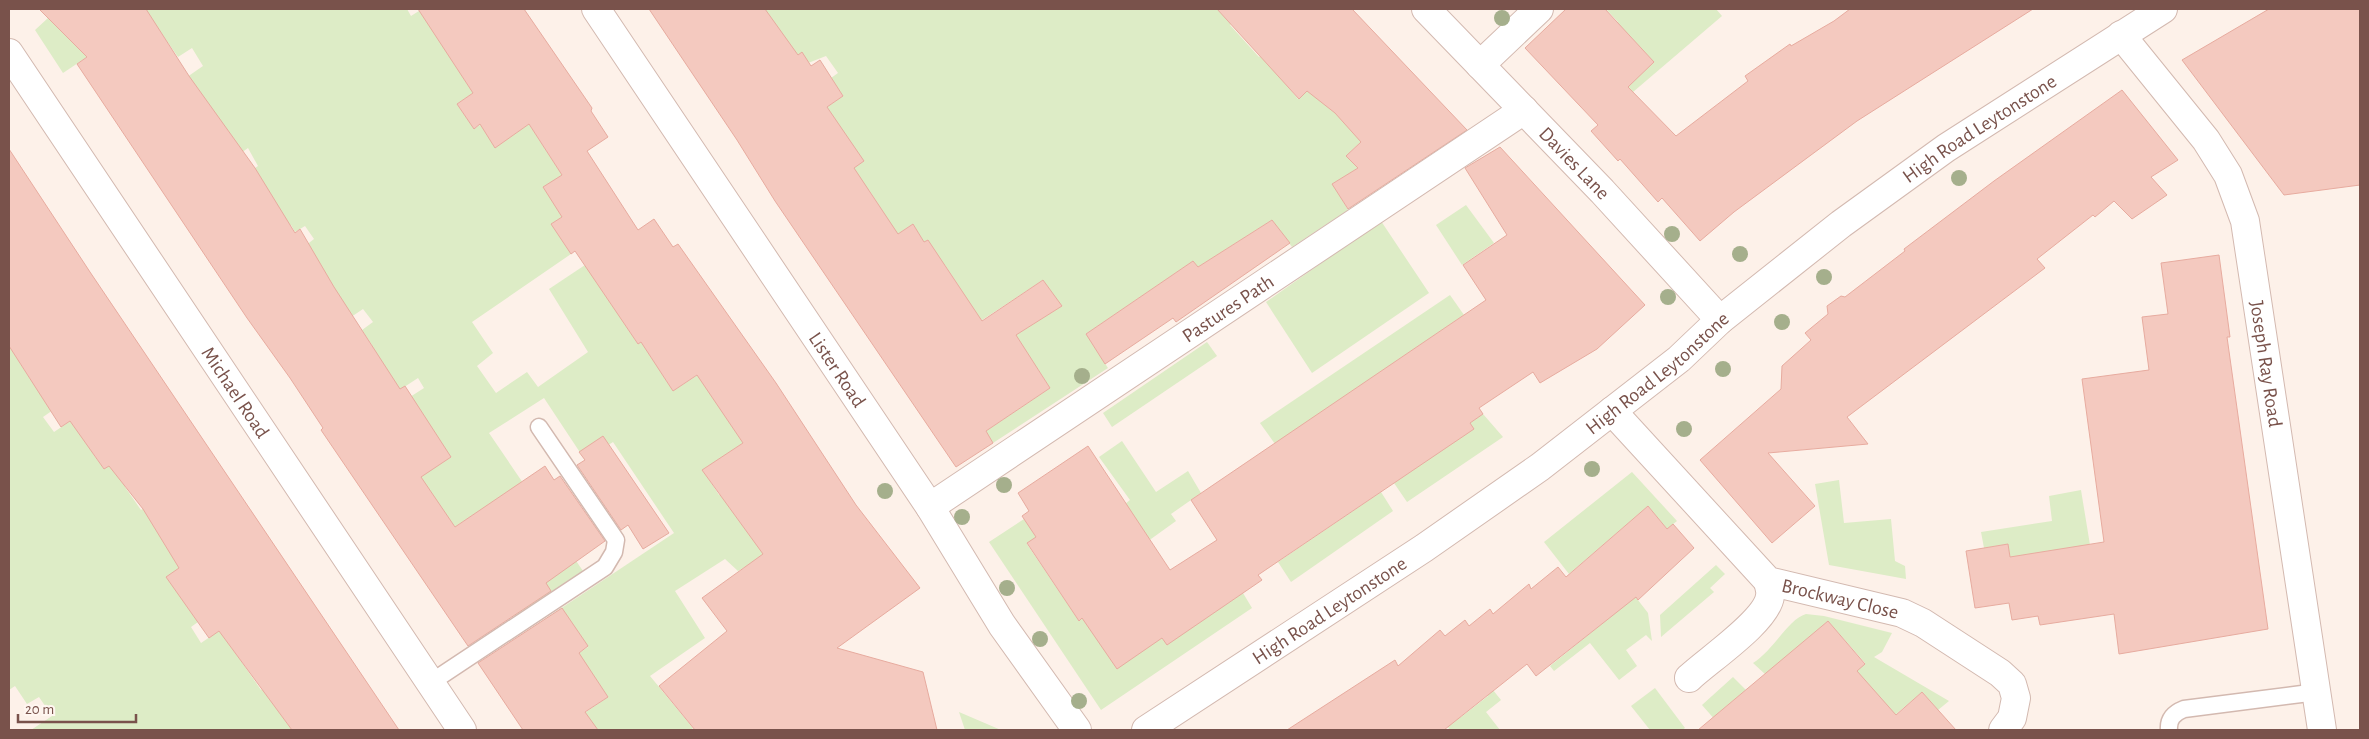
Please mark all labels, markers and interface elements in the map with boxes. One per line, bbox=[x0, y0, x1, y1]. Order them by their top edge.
street label: High Road Leytonstone bbox=[1899, 71, 2060, 187]
street label: Davies Lane bbox=[1535, 123, 1613, 203]
street label: Pastures Path bbox=[1179, 271, 1278, 346]
street label: Joseph Ray Road bbox=[2246, 299, 2285, 429]
street label: High Road Leytonstone bbox=[1582, 308, 1733, 439]
street label: Lister Road bbox=[805, 329, 869, 411]
street label: Michael Road bbox=[197, 343, 273, 442]
street label: High Road Leytonstone bbox=[1249, 553, 1410, 668]
street label: Brockway Close bbox=[1780, 576, 1900, 623]
scale bar bbox=[18, 692, 135, 724]
text: 20 m bbox=[25, 702, 54, 717]

